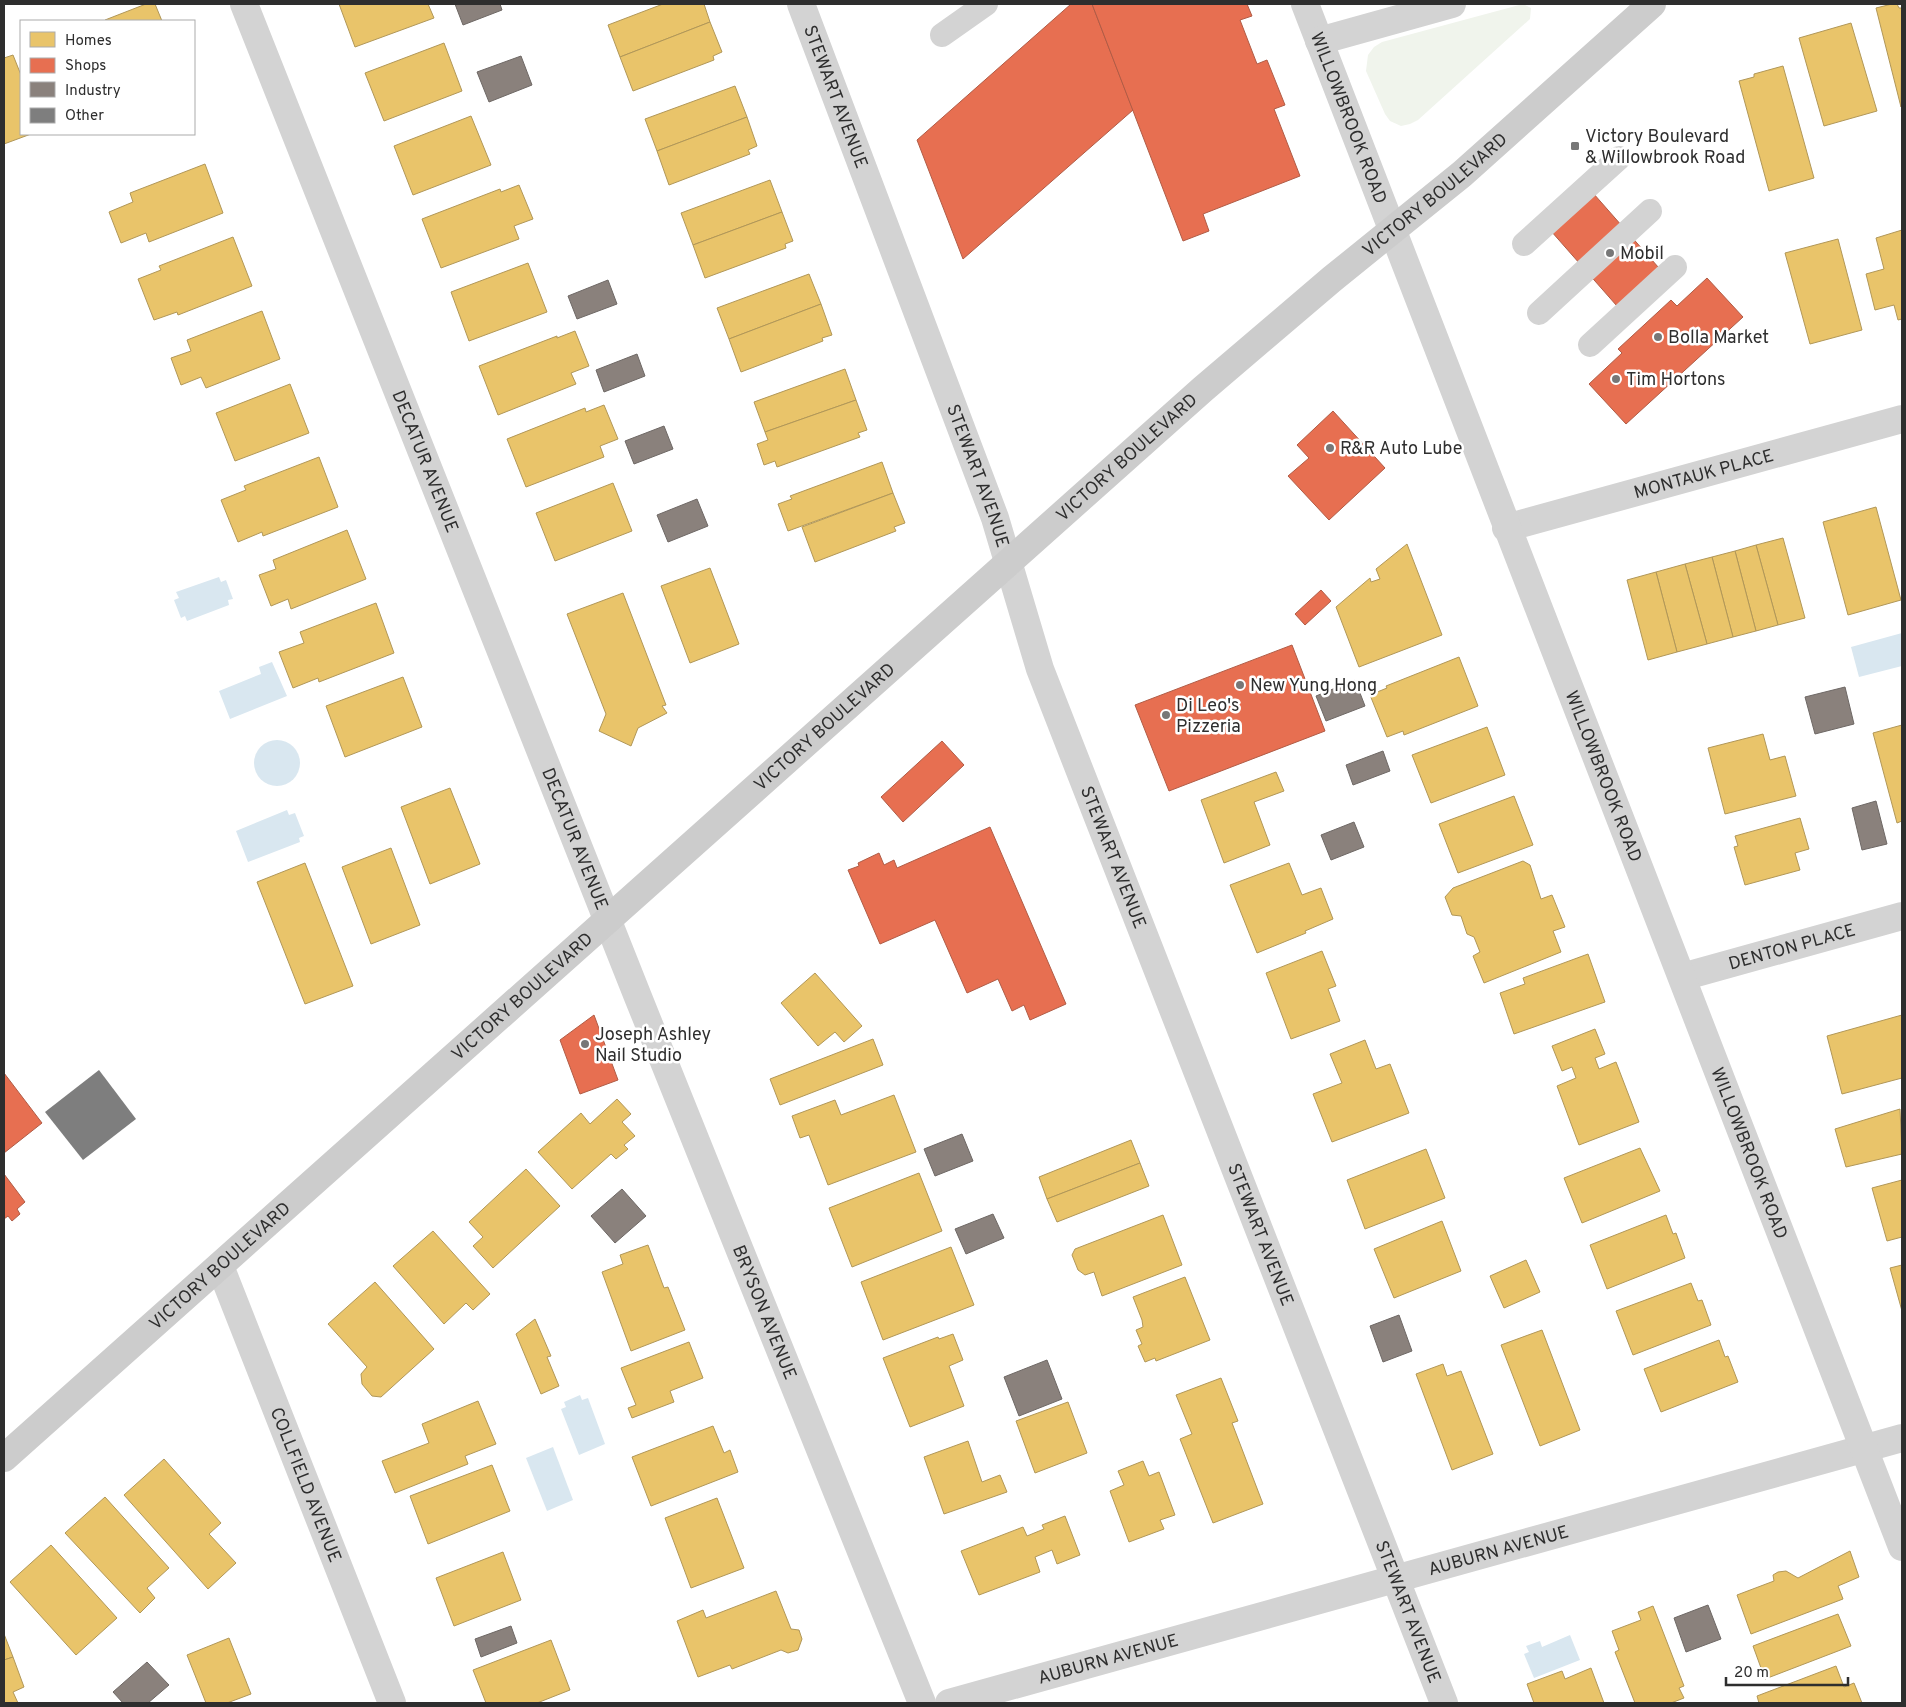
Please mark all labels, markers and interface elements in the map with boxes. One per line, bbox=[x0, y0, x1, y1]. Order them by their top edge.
legend bbox=[20, 20, 195, 135]
street label: STEWART AVENUE bbox=[797, 22, 872, 172]
street label: WILLOWBROOK ROAD bbox=[1304, 29, 1391, 207]
text: Homes bbox=[65, 32, 112, 51]
text: Shops bbox=[65, 57, 106, 76]
text: Industry bbox=[65, 82, 121, 101]
text: Other bbox=[65, 107, 104, 126]
place label: Victory Boulevard & Willowbrook Road bbox=[1585, 126, 1745, 170]
street label: VICTORY BOULEVARD bbox=[1358, 129, 1513, 263]
marker: Victory Boulevard & Willowbrook Road bbox=[1569, 140, 1581, 152]
place label: Mobil bbox=[1620, 243, 1664, 266]
marker: Mobil bbox=[1604, 247, 1616, 259]
place label: Bolla Market bbox=[1668, 327, 1769, 350]
marker: Bolla Market bbox=[1652, 331, 1664, 343]
place label: Tim Hortons bbox=[1626, 369, 1726, 392]
marker: Tim Hortons bbox=[1610, 373, 1622, 385]
street label: DECATUR AVENUE bbox=[386, 387, 463, 536]
street label: VICTORY BOULEVARD bbox=[1052, 389, 1203, 527]
street label: STEWART AVENUE bbox=[940, 401, 1013, 551]
place label: R&R Auto Lube bbox=[1340, 438, 1462, 461]
marker: R&R Auto Lube bbox=[1324, 442, 1336, 454]
street label: MONTAUK PLACE bbox=[1632, 445, 1777, 505]
street label: VICTORY BOULEVARD bbox=[750, 659, 901, 797]
place label: New Yung Hong bbox=[1250, 675, 1377, 698]
marker: New Yung Hong bbox=[1234, 679, 1246, 691]
street label: WILLOWBROOK ROAD bbox=[1559, 688, 1646, 866]
place label: Di Leo's Pizzeria bbox=[1176, 695, 1241, 739]
marker: Di Leo's Pizzeria bbox=[1160, 709, 1172, 721]
street label: DECATUR AVENUE bbox=[535, 765, 612, 914]
street label: STEWART AVENUE bbox=[1074, 783, 1150, 932]
street label: DENTON PLACE bbox=[1726, 919, 1858, 977]
street label: VICTORY BOULEVARD bbox=[447, 928, 599, 1066]
place label: Joseph Ashley Nail Studio bbox=[595, 1024, 711, 1068]
marker: Joseph Ashley Nail Studio bbox=[579, 1038, 591, 1050]
street label: WILLOWBROOK ROAD bbox=[1705, 1064, 1792, 1243]
street label: STEWART AVENUE bbox=[1221, 1160, 1298, 1310]
street label: VICTORY BOULEVARD bbox=[145, 1198, 296, 1336]
street label: BRYSON AVENUE bbox=[726, 1242, 801, 1383]
street label: COLLFIELD AVENUE bbox=[264, 1404, 346, 1566]
street label: AUBURN AVENUE bbox=[1426, 1521, 1571, 1582]
street label: STEWART AVENUE bbox=[1369, 1538, 1445, 1687]
street label: AUBURN AVENUE bbox=[1036, 1630, 1181, 1691]
scale bar bbox=[1726, 1654, 1848, 1686]
text: 20 m bbox=[1734, 1664, 1769, 1683]

